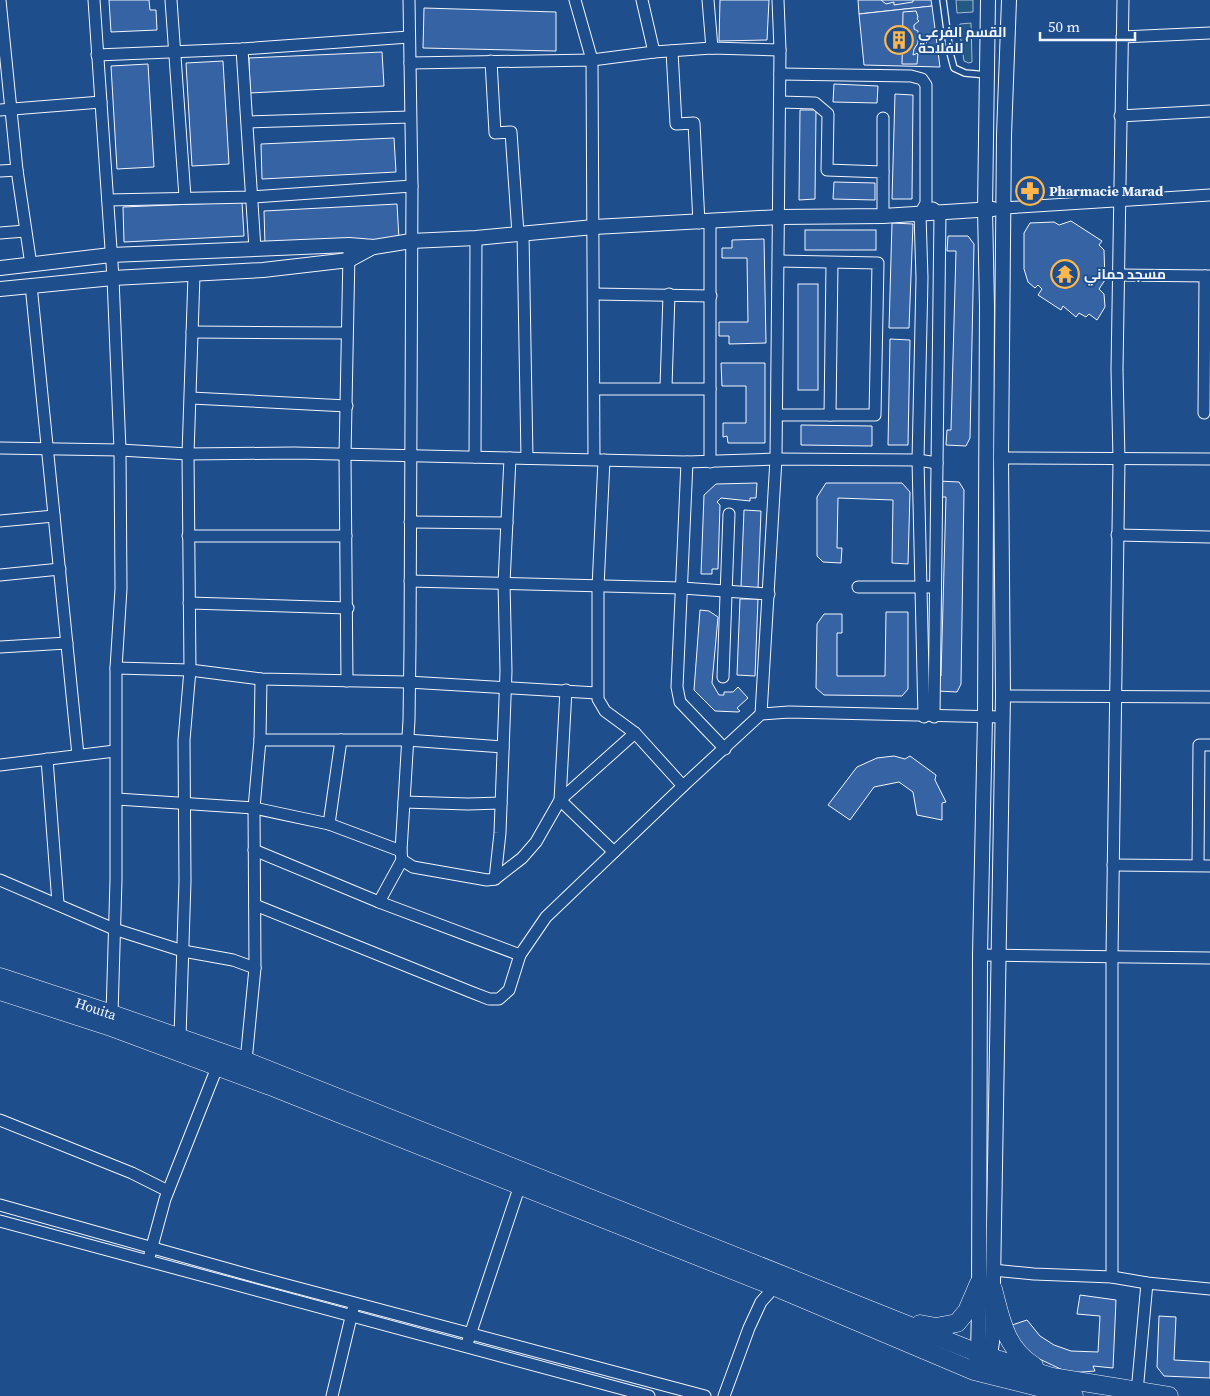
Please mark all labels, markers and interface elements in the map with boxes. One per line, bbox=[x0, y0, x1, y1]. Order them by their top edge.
scale bar bbox=[1040, 10, 1135, 42]
text: 50 m bbox=[1048, 16, 1080, 37]
place label: القسم الفرعي للفلاحة bbox=[918, 22, 1007, 58]
building icon: القسم الفرعي للفلاحة bbox=[884, 25, 914, 55]
pharmacy icon: Pharmacie Marad bbox=[1015, 176, 1045, 206]
place label: Pharmacie Marad bbox=[1049, 181, 1164, 201]
temple icon: مسجد حماني bbox=[1050, 259, 1080, 289]
place label: مسجد حماني bbox=[1084, 264, 1166, 286]
street label: Houita bbox=[73, 993, 120, 1025]

